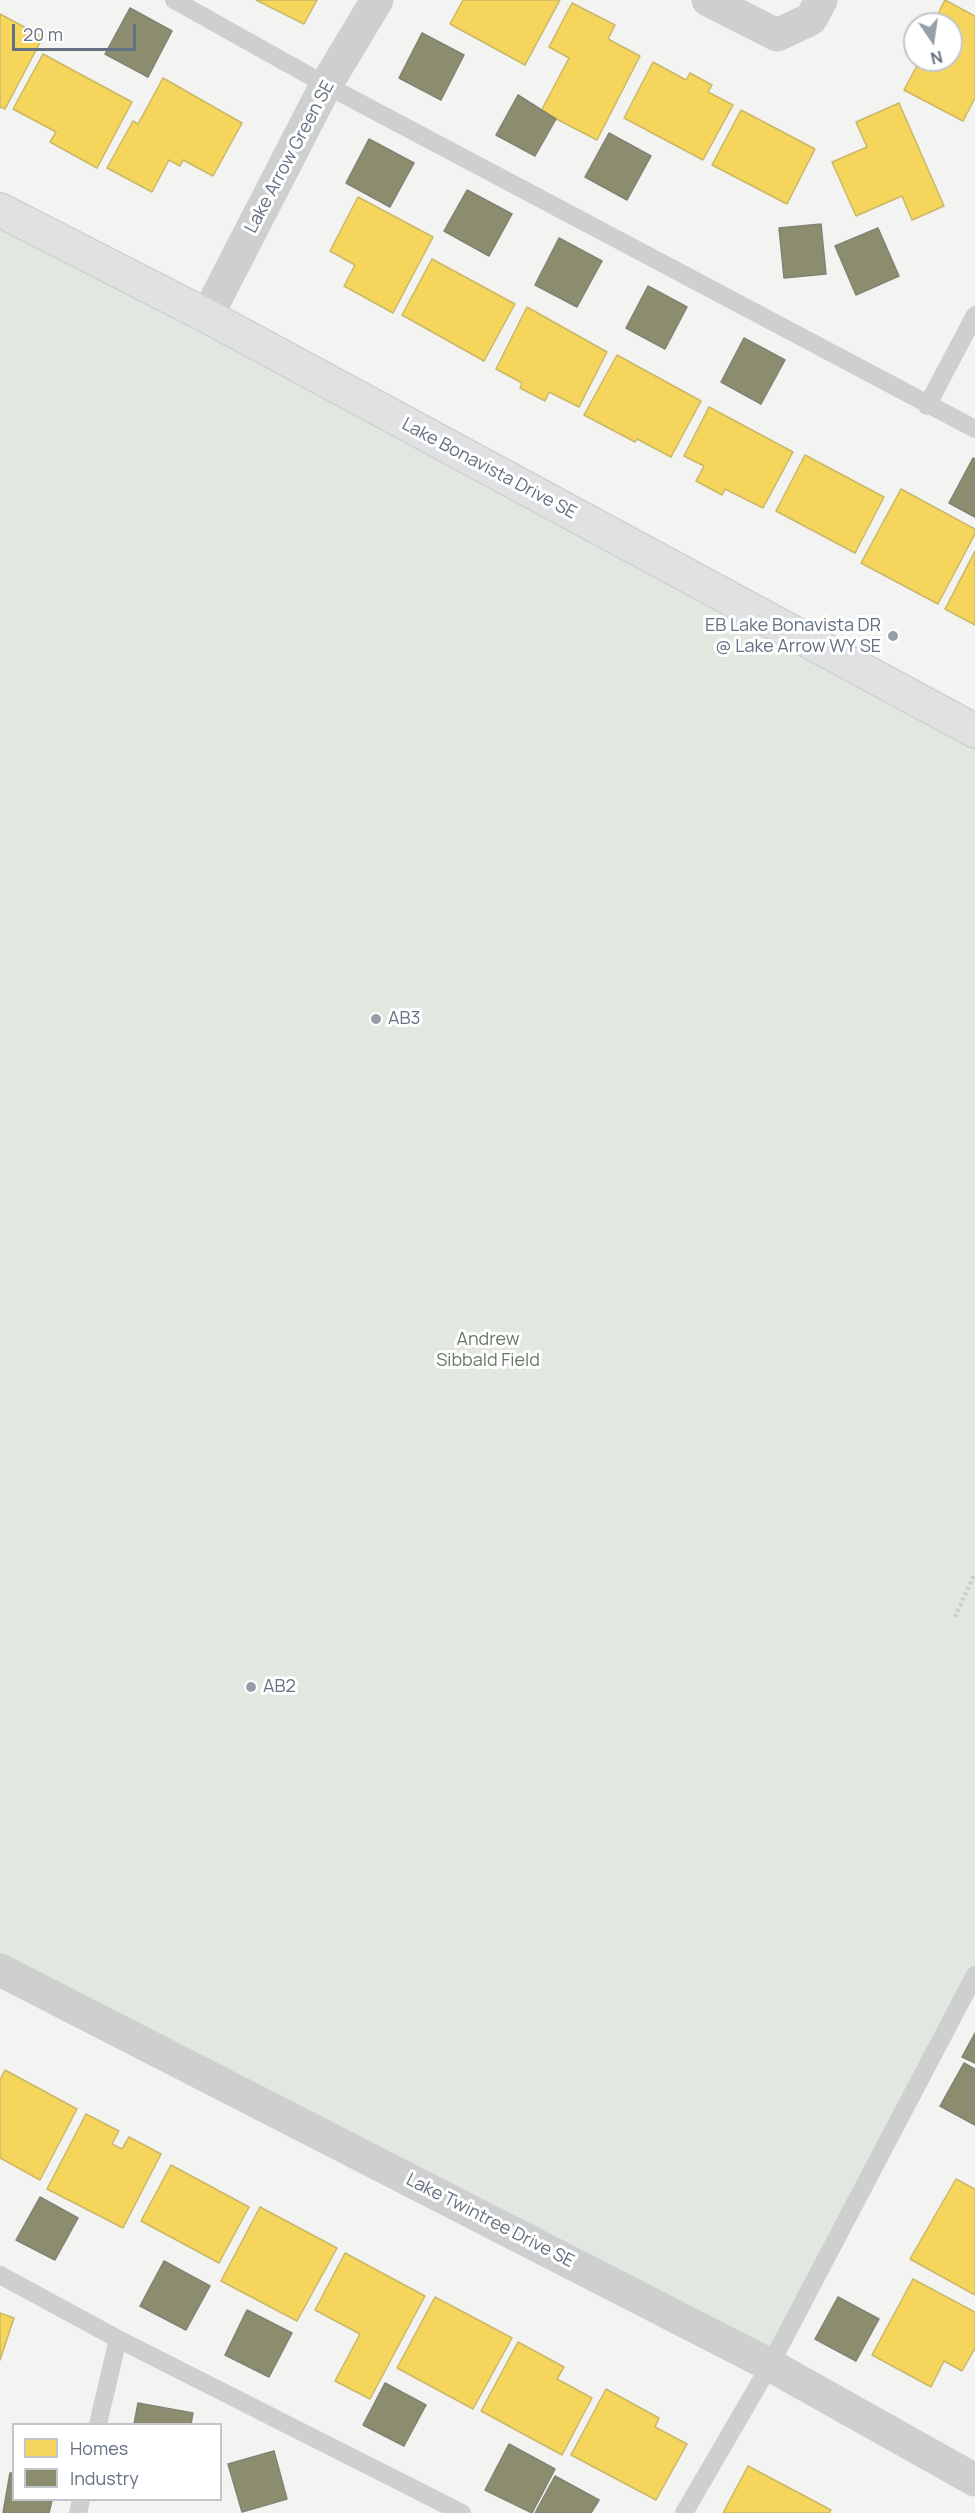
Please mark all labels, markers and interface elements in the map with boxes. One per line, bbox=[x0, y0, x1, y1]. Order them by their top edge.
scale bar bbox=[15, 12, 140, 50]
north arrow bbox=[903, 12, 963, 72]
text: 20 m bbox=[23, 22, 63, 46]
text: N bbox=[929, 46, 945, 70]
street label: Lake Arrow Green SE bbox=[241, 77, 339, 237]
street label: Lake Bonavista Drive SE bbox=[398, 414, 580, 524]
place label: EB Lake Bonavista DR @ Lake Arrow WY SE bbox=[705, 615, 881, 658]
marker: EB Lake Bonavista DR @ Lake Arrow WY SE bbox=[886, 629, 900, 643]
place label: AB3 bbox=[388, 1008, 420, 1030]
marker: AB3 bbox=[369, 1012, 383, 1026]
park label: Andrew Sibbald Field bbox=[436, 1329, 540, 1372]
place label: AB2 bbox=[263, 1676, 296, 1698]
marker: AB2 bbox=[244, 1680, 258, 1694]
street label: Lake Twintree Drive SE bbox=[402, 2169, 578, 2273]
legend bbox=[12, 2423, 222, 2501]
text: Homes bbox=[70, 2436, 128, 2460]
text: Industry bbox=[70, 2466, 139, 2490]

